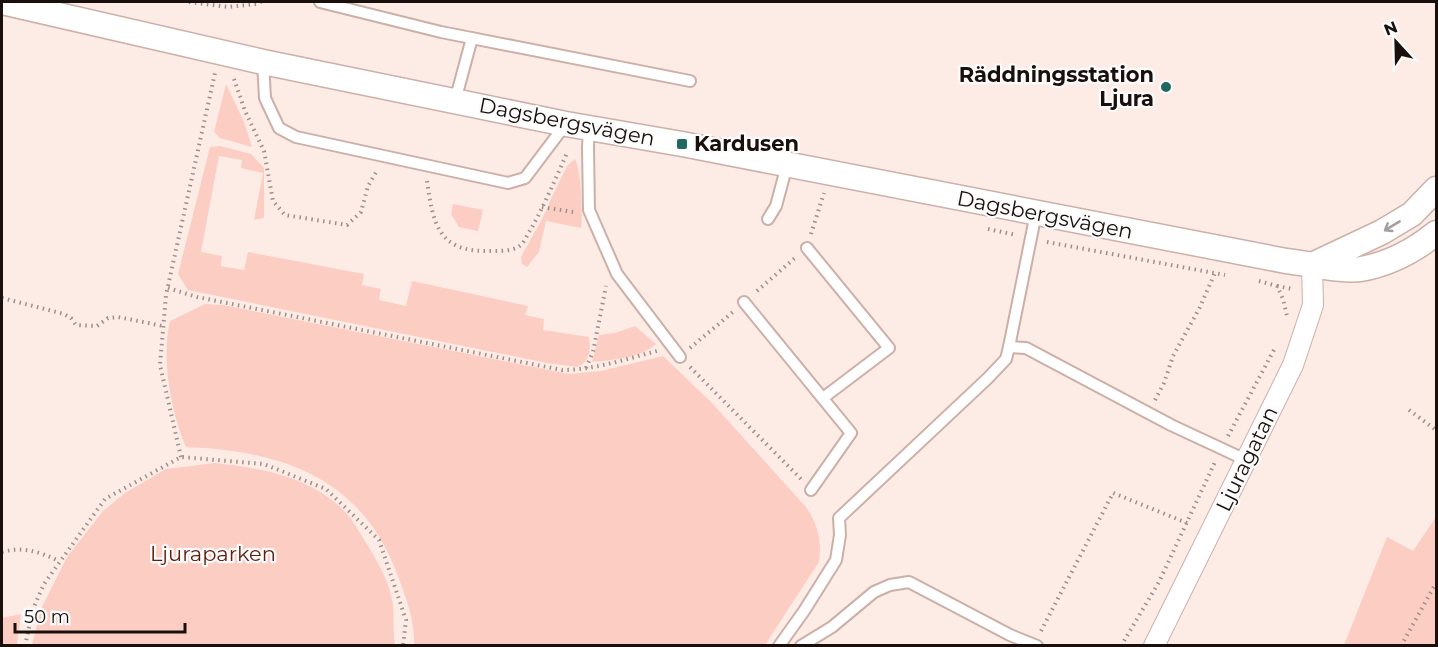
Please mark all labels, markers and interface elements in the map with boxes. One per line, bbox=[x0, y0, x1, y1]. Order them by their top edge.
north arrow bbox=[1366, 12, 1426, 72]
text: N bbox=[1381, 17, 1400, 40]
place label: Räddningsstation Ljura bbox=[959, 62, 1154, 111]
marker: Räddningsstation Ljura bbox=[1159, 80, 1173, 94]
street label: Dagsbergsvägen bbox=[477, 92, 657, 151]
place label: Kardusen bbox=[694, 131, 799, 156]
marker: Kardusen bbox=[675, 137, 689, 151]
street label: Dagsbergsvägen bbox=[955, 185, 1135, 244]
one-way arrow bbox=[1384, 220, 1401, 232]
street label: Ljuragatan bbox=[1210, 402, 1283, 515]
park label: Ljuraparken bbox=[150, 541, 276, 566]
scale bar bbox=[15, 596, 184, 634]
text: 50 m bbox=[24, 606, 70, 628]

